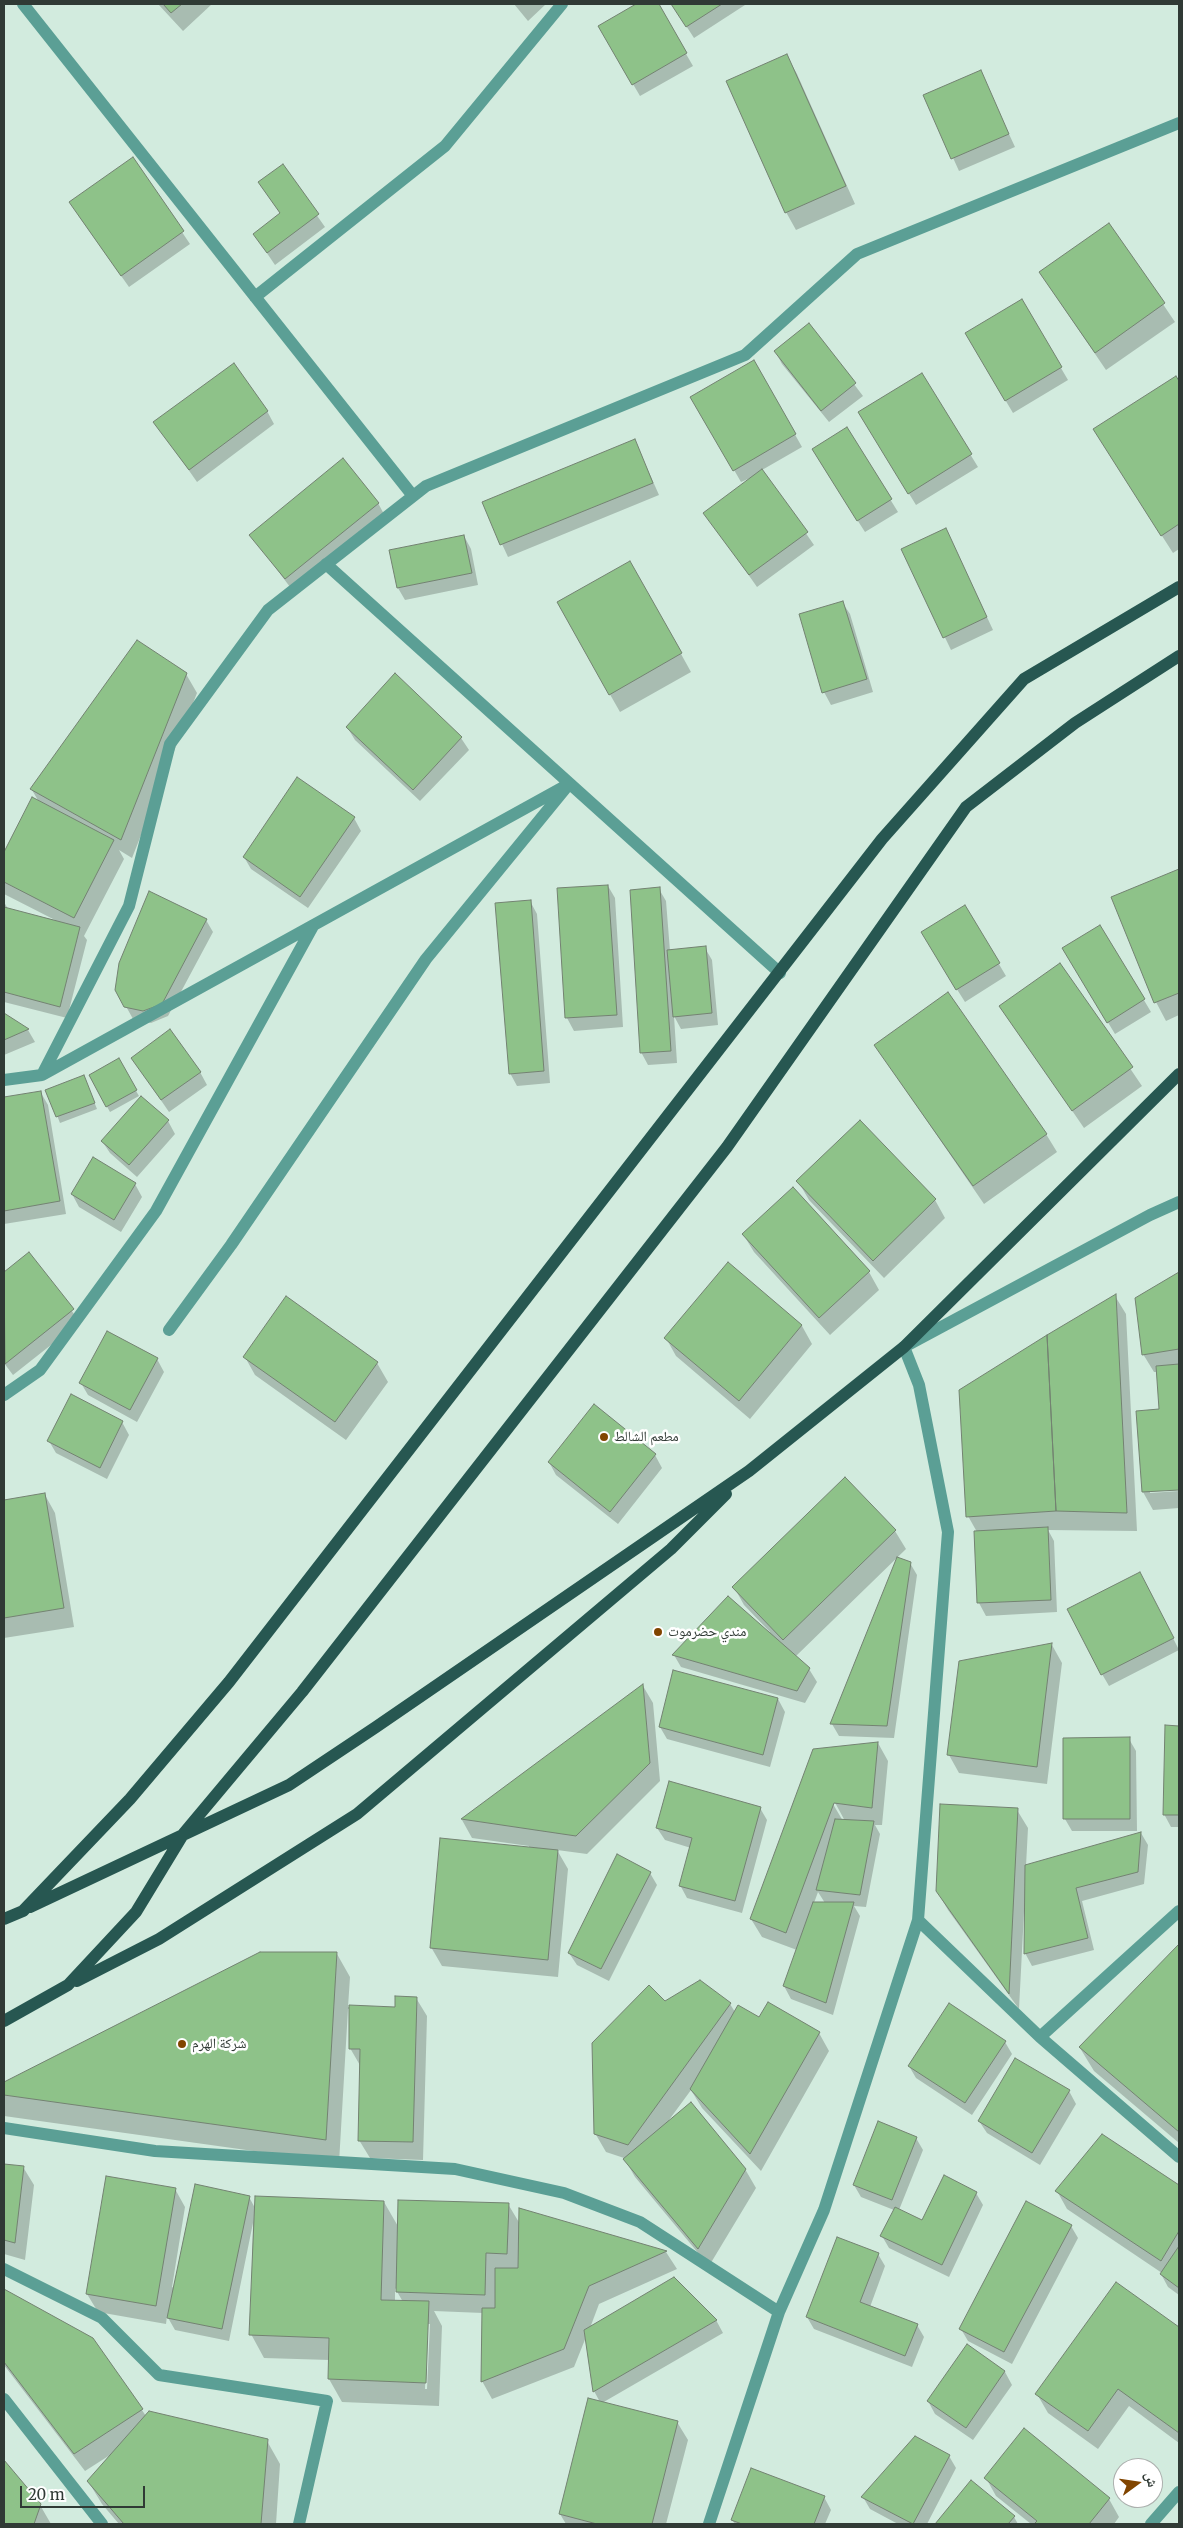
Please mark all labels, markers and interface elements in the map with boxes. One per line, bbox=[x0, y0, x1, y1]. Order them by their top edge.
place label: مطعم الشالط bbox=[614, 1429, 679, 1445]
marker: مطعم الشالط bbox=[598, 1431, 610, 1443]
place label: مندي حضرموت bbox=[668, 1624, 746, 1640]
marker: مندي حضرموت bbox=[652, 1626, 664, 1638]
place label: شركة الهرم bbox=[192, 2036, 246, 2052]
marker: شركة الهرم bbox=[176, 2038, 188, 2050]
north arrow bbox=[1113, 2458, 1163, 2508]
text: ش bbox=[1141, 2470, 1162, 2489]
scale bar bbox=[22, 2476, 148, 2508]
text: 20 m bbox=[28, 2485, 65, 2504]

